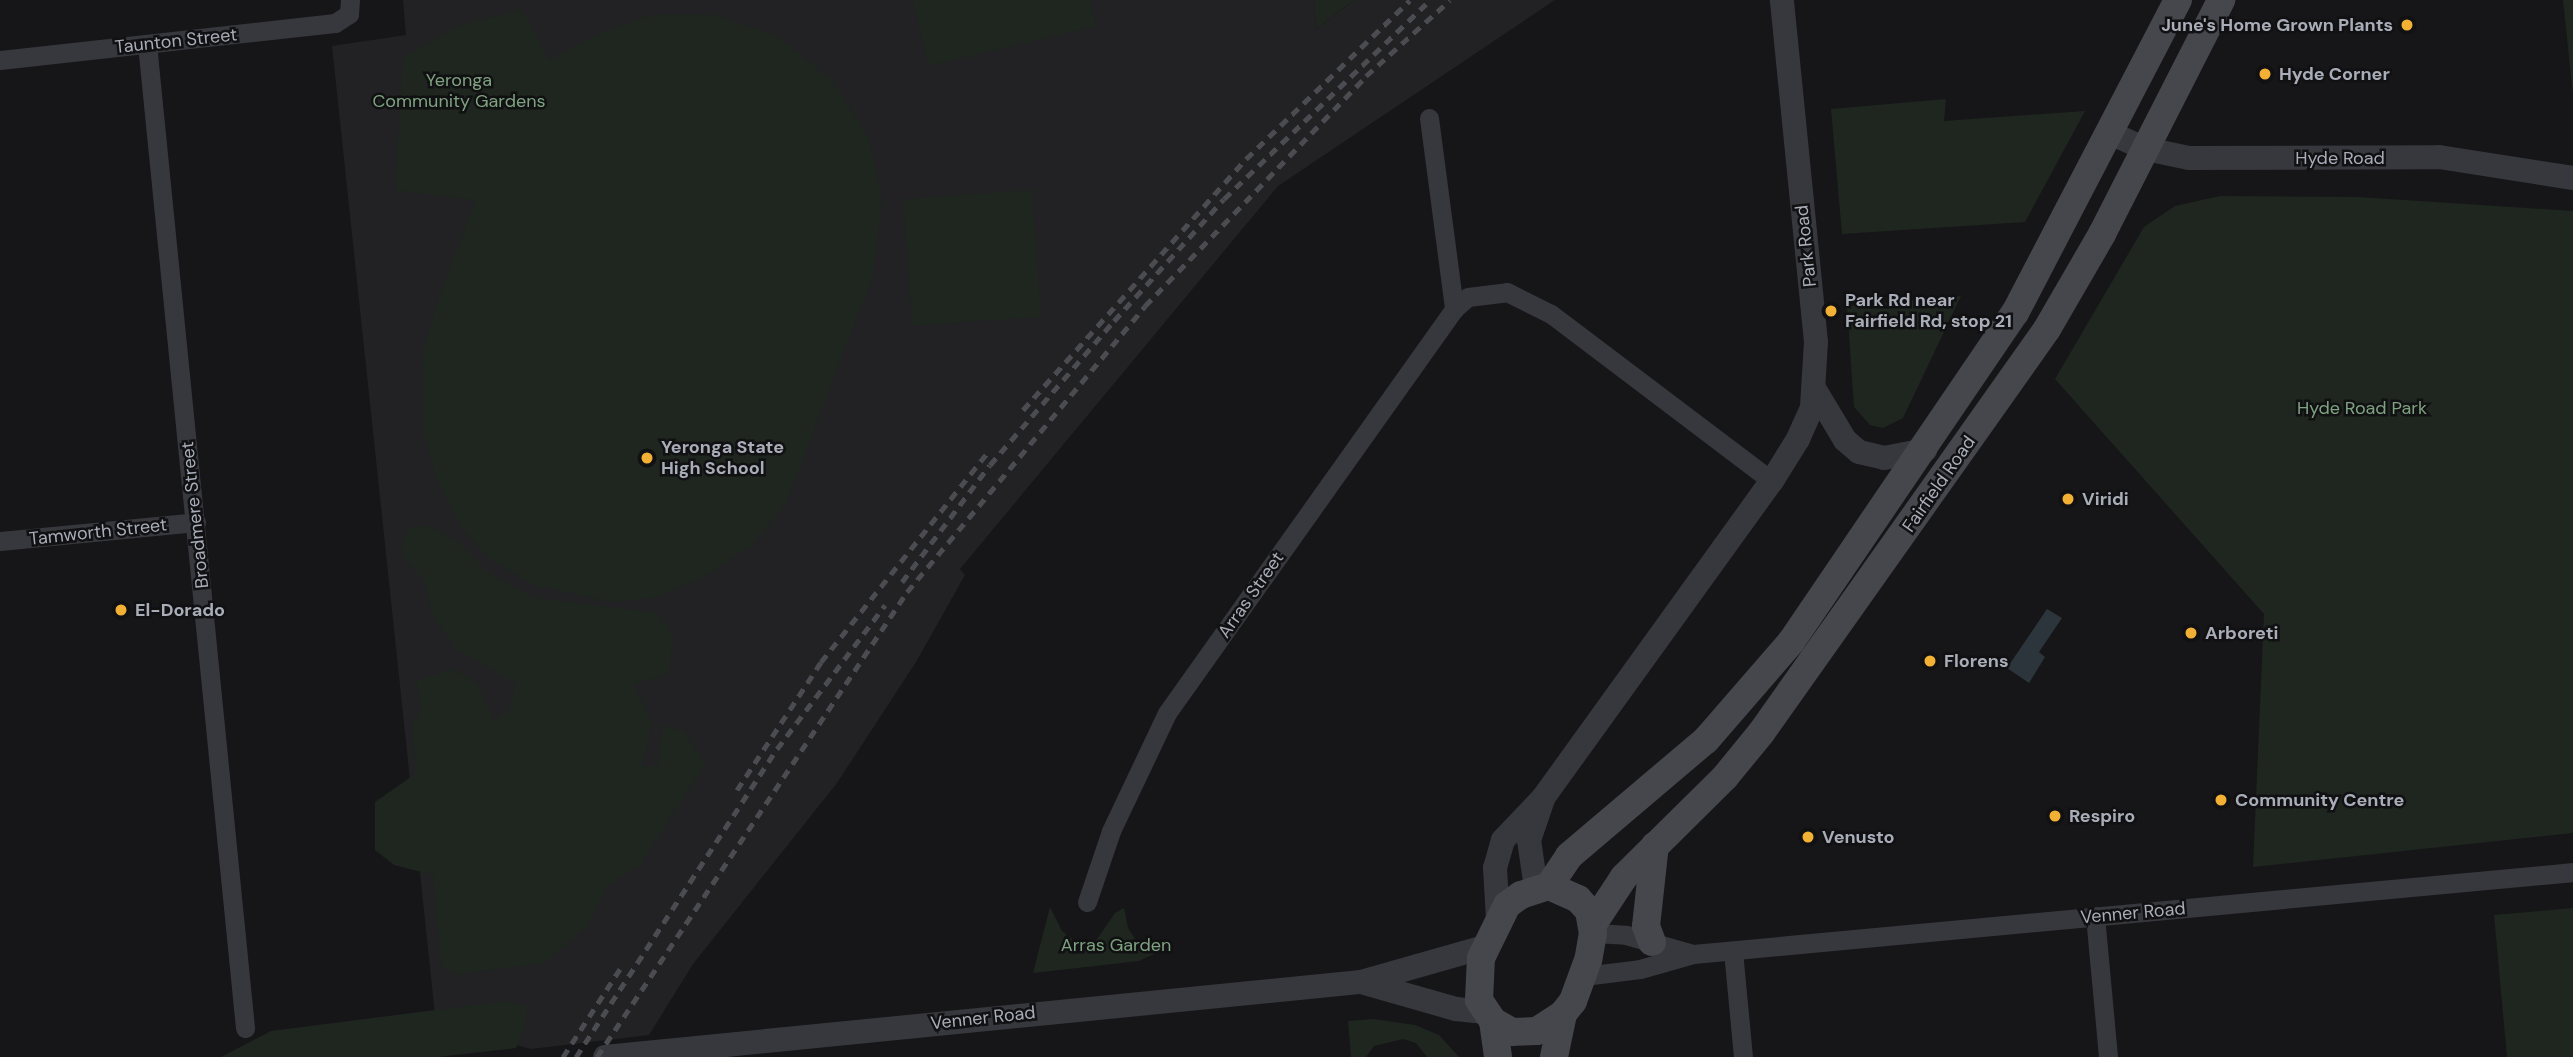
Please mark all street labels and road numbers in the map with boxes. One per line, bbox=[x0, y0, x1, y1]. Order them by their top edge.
street label: Taunton Street bbox=[114, 24, 238, 58]
street label: Hyde Road bbox=[2295, 147, 2385, 169]
street label: Park Road bbox=[1791, 204, 1821, 288]
street label: Fairfield Road bbox=[1898, 432, 1980, 536]
street label: Broadmere Street bbox=[177, 441, 213, 589]
street label: Tamworth Street bbox=[28, 514, 168, 550]
street label: Arras Street bbox=[1214, 548, 1288, 642]
street label: Venner Road bbox=[2080, 898, 2186, 928]
street label: Venner Road bbox=[929, 1002, 1037, 1034]

